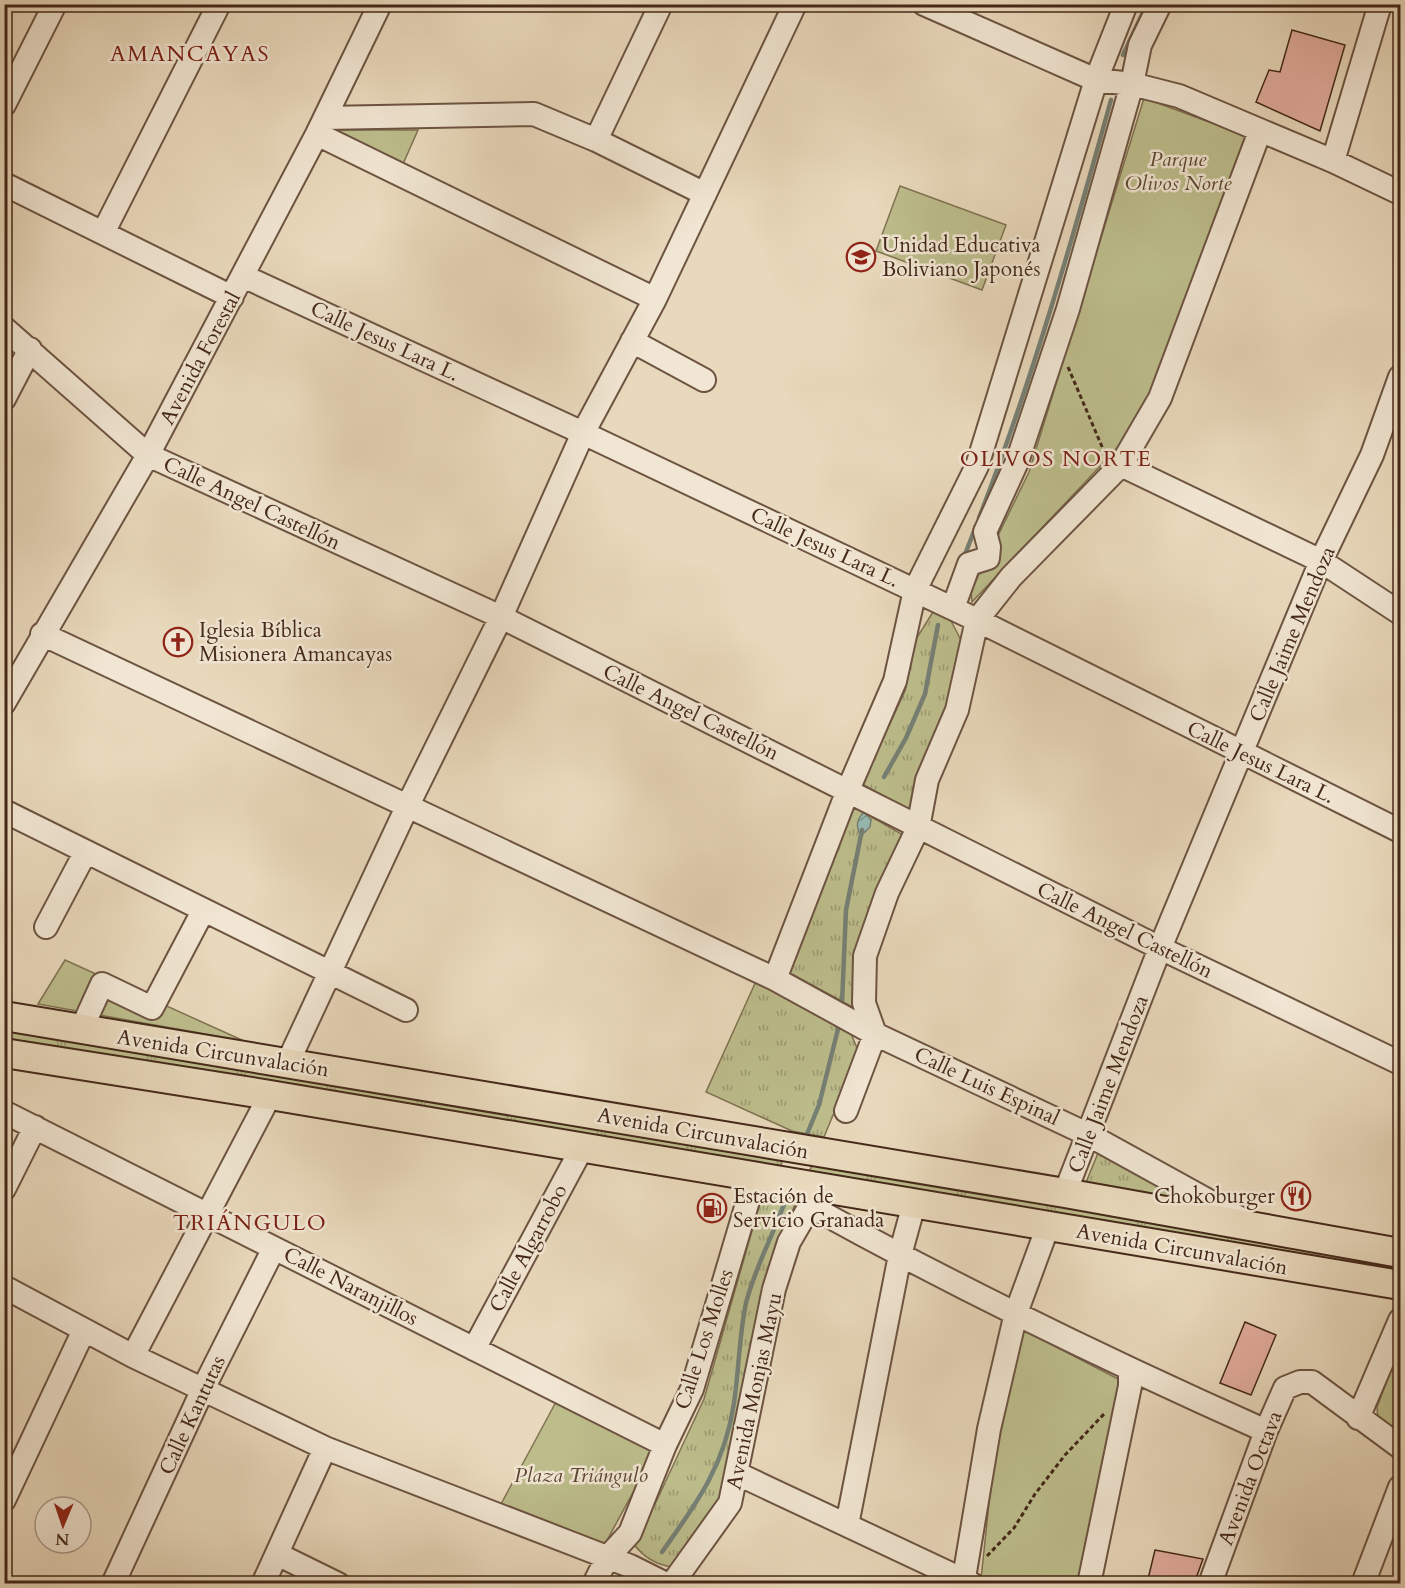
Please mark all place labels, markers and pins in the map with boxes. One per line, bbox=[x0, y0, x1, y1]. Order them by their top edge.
place label: Unidad Educativa Boliviano Japonés bbox=[882, 231, 1041, 284]
school or university icon: Unidad Educativa Boliviano Japonés bbox=[845, 241, 877, 273]
place label: Iglesia Bíblica Misionera Amancayas bbox=[199, 616, 392, 669]
church icon: Iglesia Bíblica Misionera Amancayas bbox=[162, 626, 194, 658]
restaurant icon: Chokoburger bbox=[1280, 1180, 1312, 1212]
place label: Estación de Servicio Granada bbox=[733, 1182, 884, 1235]
place label: Chokoburger bbox=[1154, 1182, 1275, 1211]
fuel station icon: Estación de Servicio Granada bbox=[696, 1192, 728, 1224]

